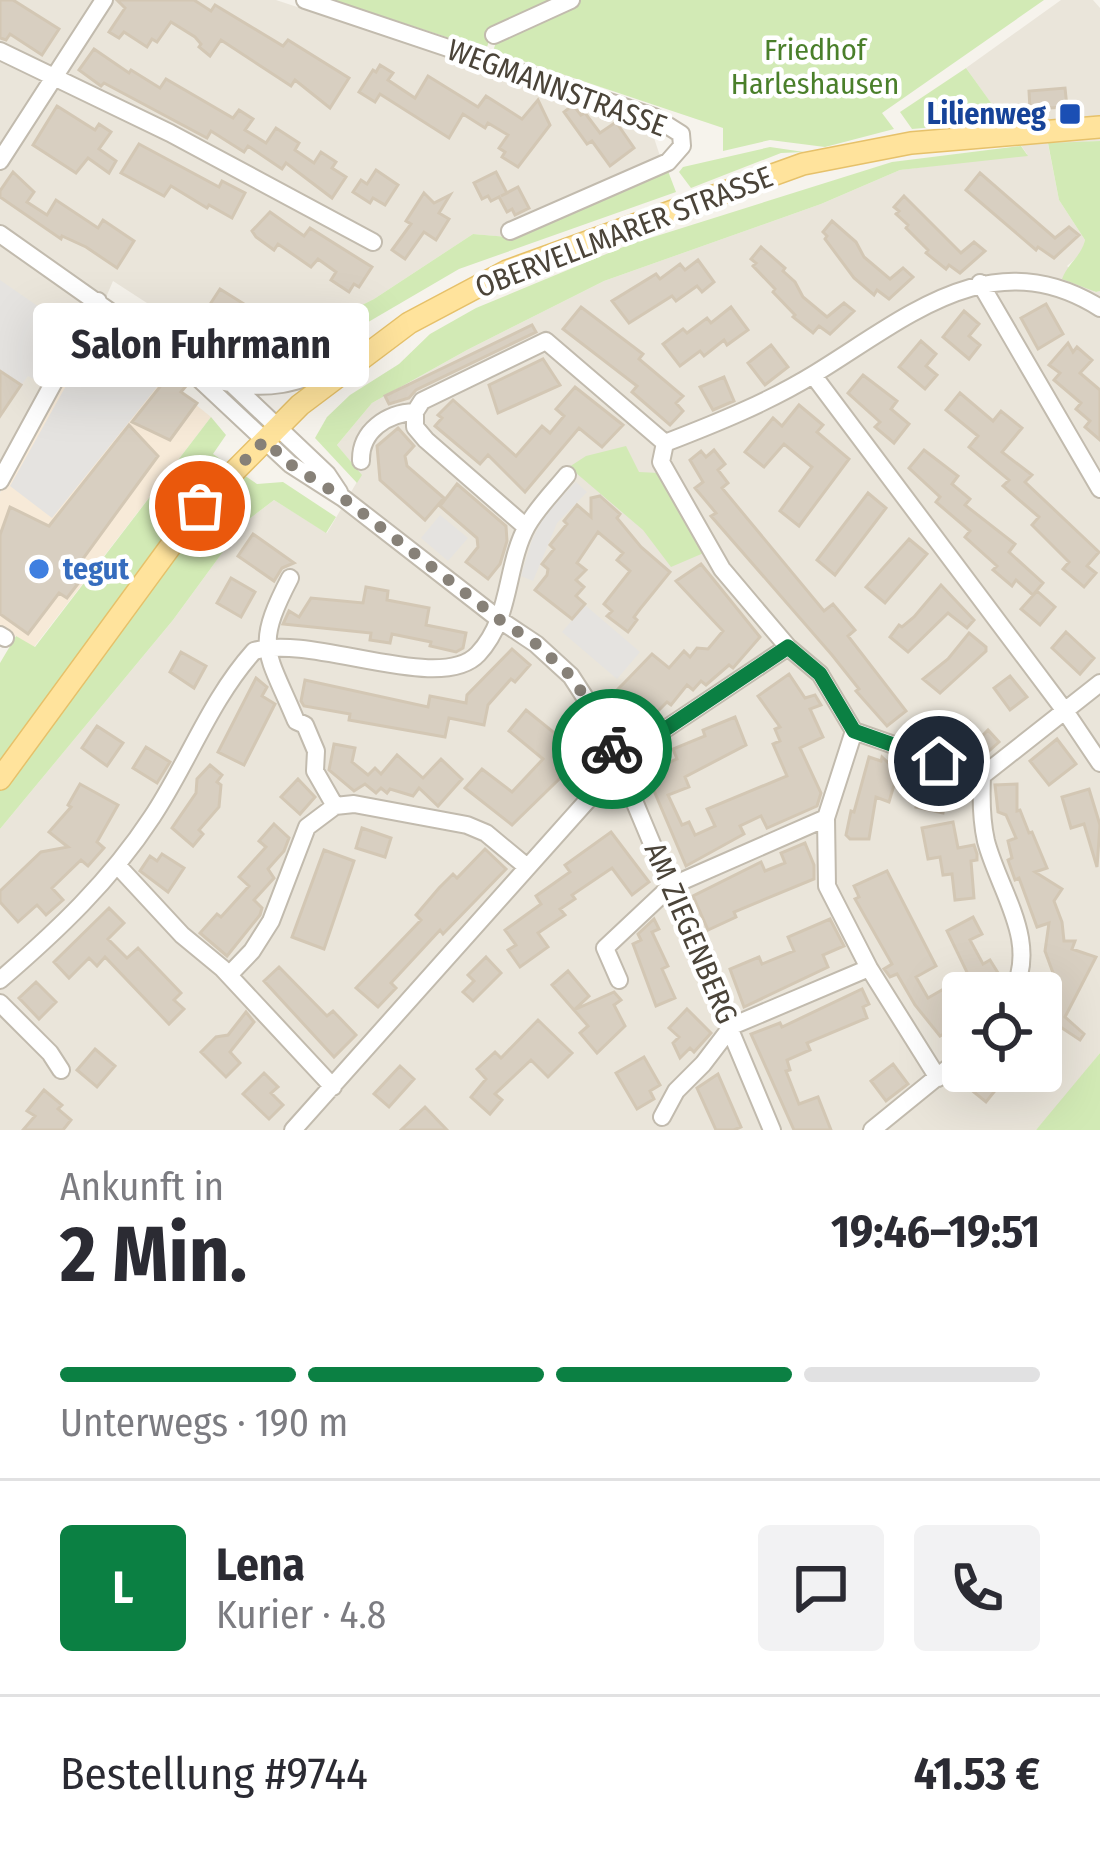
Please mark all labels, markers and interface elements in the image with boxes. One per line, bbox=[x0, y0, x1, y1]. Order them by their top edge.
street label: WEGMANNSTRASSE bbox=[442, 32, 672, 144]
park label: Friedhof Harleshausen bbox=[731, 32, 899, 102]
place label: Lilienweg bbox=[927, 96, 1046, 132]
marker: Lilienweg bbox=[1057, 101, 1083, 127]
street label: OBERVELLMARER STRASSE bbox=[470, 159, 778, 305]
callout: Salon Fuhrmann bbox=[32, 302, 368, 386]
text: Salon Fuhrmann bbox=[71, 322, 331, 368]
pin bbox=[149, 455, 251, 557]
icon: bag bbox=[167, 473, 233, 539]
place label: tegut bbox=[63, 551, 129, 587]
marker: tegut bbox=[26, 556, 52, 582]
courier bbox=[552, 689, 672, 809]
pin bbox=[888, 710, 990, 812]
icon: bike bbox=[579, 716, 645, 782]
icon: home bbox=[906, 728, 972, 794]
street label: AM ZIEGENBERG bbox=[637, 837, 745, 1029]
map controls bbox=[942, 972, 1062, 1092]
button: locate bbox=[942, 972, 1062, 1092]
text: Ankunft in bbox=[60, 1164, 224, 1210]
text: 19:46–19:51 bbox=[831, 1205, 1040, 1259]
text: 2 Min. bbox=[60, 1208, 247, 1302]
text: Unterwegs · 190 m bbox=[60, 1400, 348, 1446]
button: chat bbox=[758, 1525, 884, 1651]
button: phone bbox=[914, 1525, 1040, 1651]
text: Lena bbox=[216, 1538, 305, 1592]
text: L bbox=[113, 1561, 133, 1615]
text: Kurier · 4.8 bbox=[216, 1592, 386, 1638]
text: Bestellung #9744 bbox=[60, 1747, 368, 1801]
text: 41.53 € bbox=[914, 1747, 1040, 1801]

